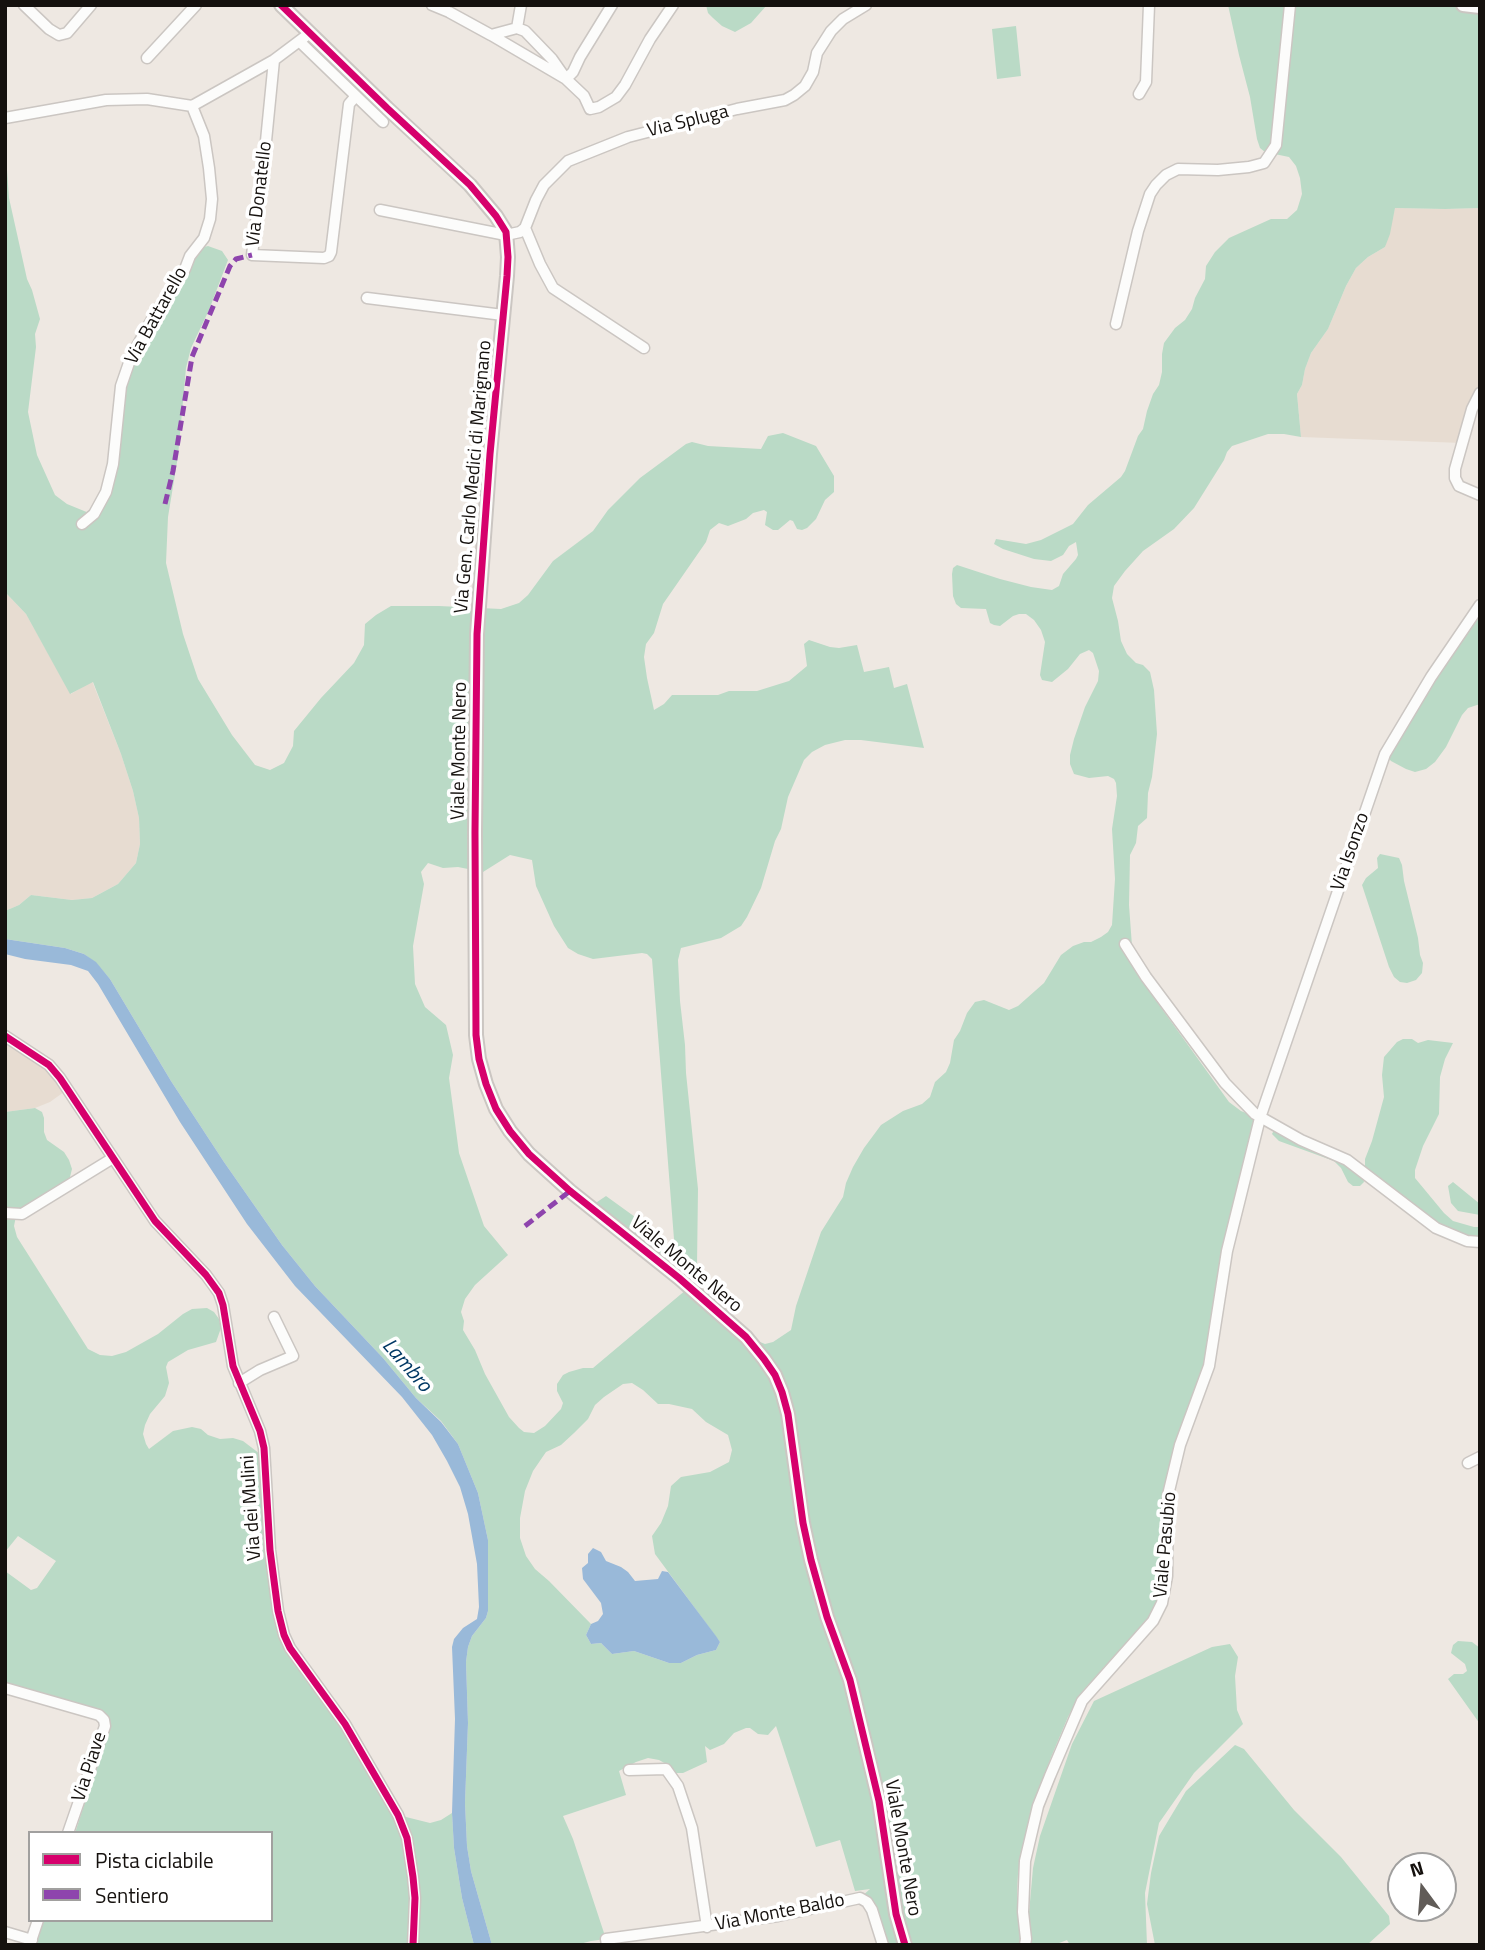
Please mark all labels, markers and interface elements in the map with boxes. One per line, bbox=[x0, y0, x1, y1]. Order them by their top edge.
street label: Via Spluga bbox=[645, 101, 731, 143]
street label: Via Donatello bbox=[242, 140, 278, 248]
street label: Via Battarello bbox=[121, 263, 193, 369]
street label: Via Gen. Carlo Medici di Marignano bbox=[451, 339, 497, 615]
street label: Viale Monte Nero bbox=[447, 682, 473, 820]
street label: Via Isonzo bbox=[1327, 810, 1375, 894]
street label: Viale Monte Nero bbox=[626, 1212, 746, 1318]
water label: Lambro bbox=[376, 1334, 436, 1398]
street label: Via dei Mulini bbox=[237, 1454, 267, 1562]
street label: Viale Pasubio bbox=[1150, 1491, 1182, 1599]
street label: Via Piave bbox=[68, 1729, 112, 1805]
street label: Viale Monte Nero bbox=[879, 1778, 925, 1918]
legend bbox=[28, 1831, 273, 1922]
text: Pista ciclabile bbox=[95, 1844, 214, 1876]
north arrow bbox=[1387, 1852, 1457, 1922]
text: N bbox=[1406, 1853, 1427, 1884]
text: Sentiero bbox=[95, 1879, 169, 1911]
street label: Via Monte Baldo bbox=[713, 1889, 847, 1937]

